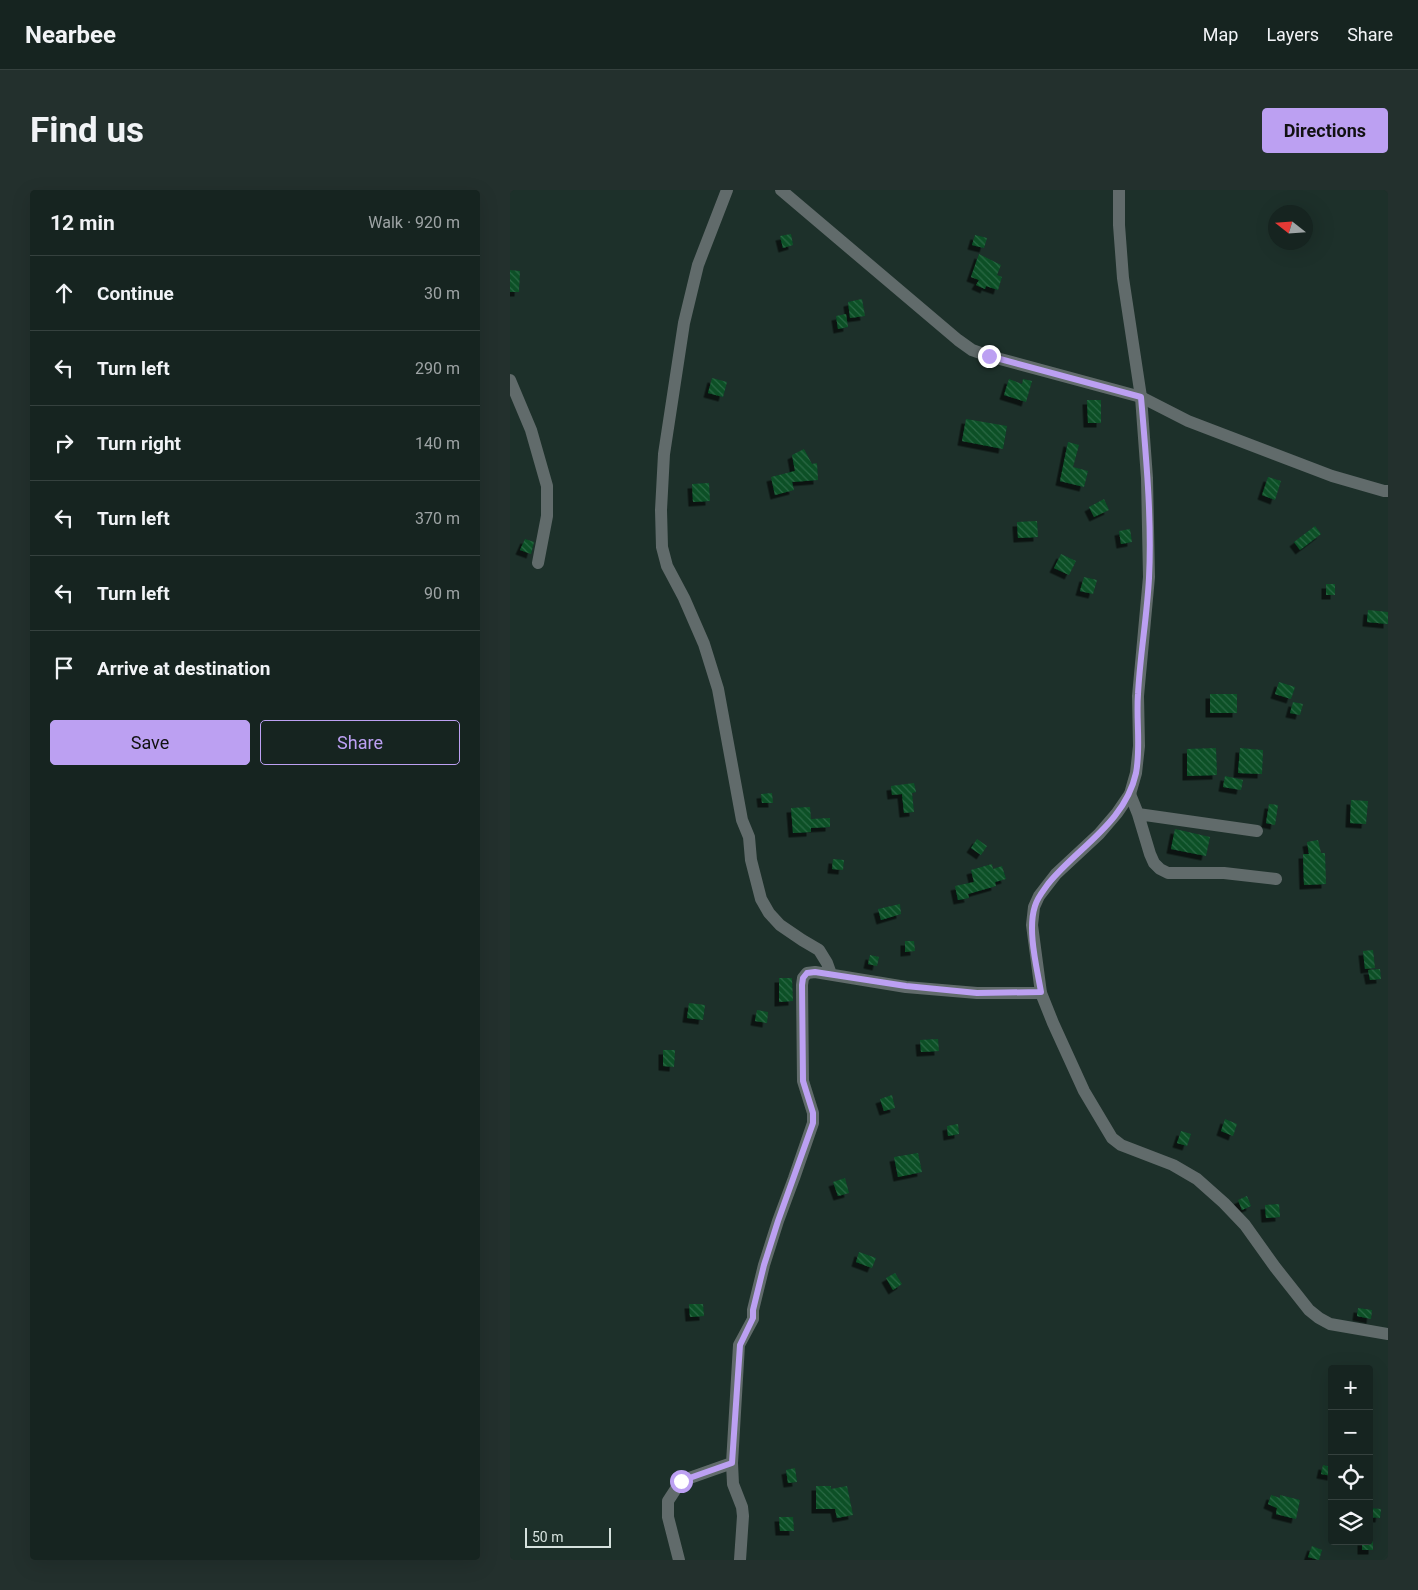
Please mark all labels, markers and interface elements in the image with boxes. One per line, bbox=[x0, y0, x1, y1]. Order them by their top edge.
text: Nearbee bbox=[25, 21, 116, 49]
text: Map bbox=[1203, 24, 1238, 45]
text: Layers bbox=[1266, 24, 1319, 45]
text: Share bbox=[1347, 24, 1393, 45]
button: Directions bbox=[1262, 108, 1388, 153]
text: Find us bbox=[30, 110, 144, 151]
north arrow bbox=[1268, 205, 1313, 250]
text: 12 min bbox=[50, 211, 115, 235]
text: Walk · 920 m bbox=[368, 213, 460, 232]
icon: ahead bbox=[50, 279, 78, 307]
text: Continue bbox=[97, 282, 174, 305]
text: 30 m bbox=[424, 284, 460, 303]
route end bbox=[978, 345, 1001, 368]
icon: left bbox=[50, 354, 78, 382]
text: Turn left bbox=[97, 357, 170, 380]
text: 290 m bbox=[415, 359, 460, 378]
icon: right bbox=[50, 429, 78, 457]
text: Turn right bbox=[97, 432, 181, 455]
text: 140 m bbox=[415, 434, 460, 453]
icon: left bbox=[50, 504, 78, 532]
text: Turn left bbox=[97, 507, 170, 530]
text: 370 m bbox=[415, 509, 460, 528]
icon: left bbox=[50, 579, 78, 607]
text: Turn left bbox=[97, 582, 170, 605]
text: 90 m bbox=[424, 584, 460, 603]
icon: arrive bbox=[50, 654, 78, 682]
text: Arrive at destination bbox=[97, 657, 270, 680]
button: Save bbox=[50, 720, 250, 765]
button: Share bbox=[260, 720, 460, 765]
map controls bbox=[1328, 1365, 1373, 1545]
button: + bbox=[1328, 1365, 1373, 1410]
button: − bbox=[1328, 1410, 1373, 1455]
button: locate bbox=[1328, 1455, 1373, 1500]
route start bbox=[670, 1470, 693, 1493]
button: layers bbox=[1328, 1500, 1373, 1545]
scale bar bbox=[525, 1525, 611, 1548]
text: 50 m bbox=[532, 1529, 564, 1545]

